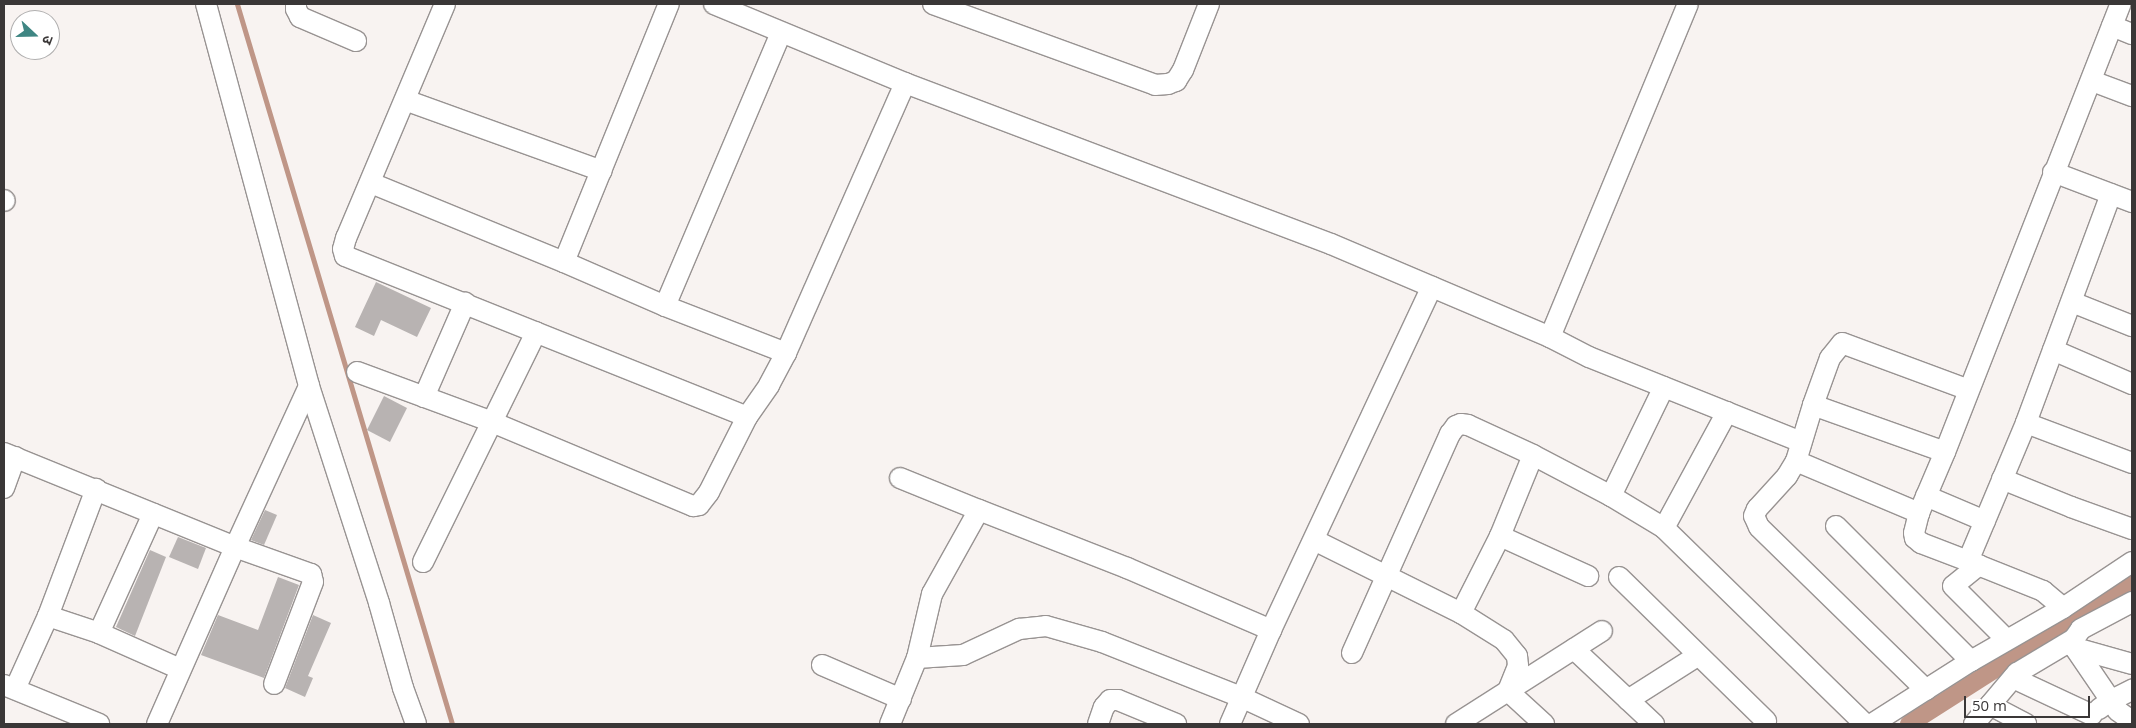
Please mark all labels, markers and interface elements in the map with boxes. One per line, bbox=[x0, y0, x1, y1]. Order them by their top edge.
north arrow bbox=[10, 10, 60, 60]
text: उ bbox=[38, 33, 59, 47]
scale bar bbox=[1966, 686, 2092, 718]
text: 50 m bbox=[1972, 695, 2007, 715]

